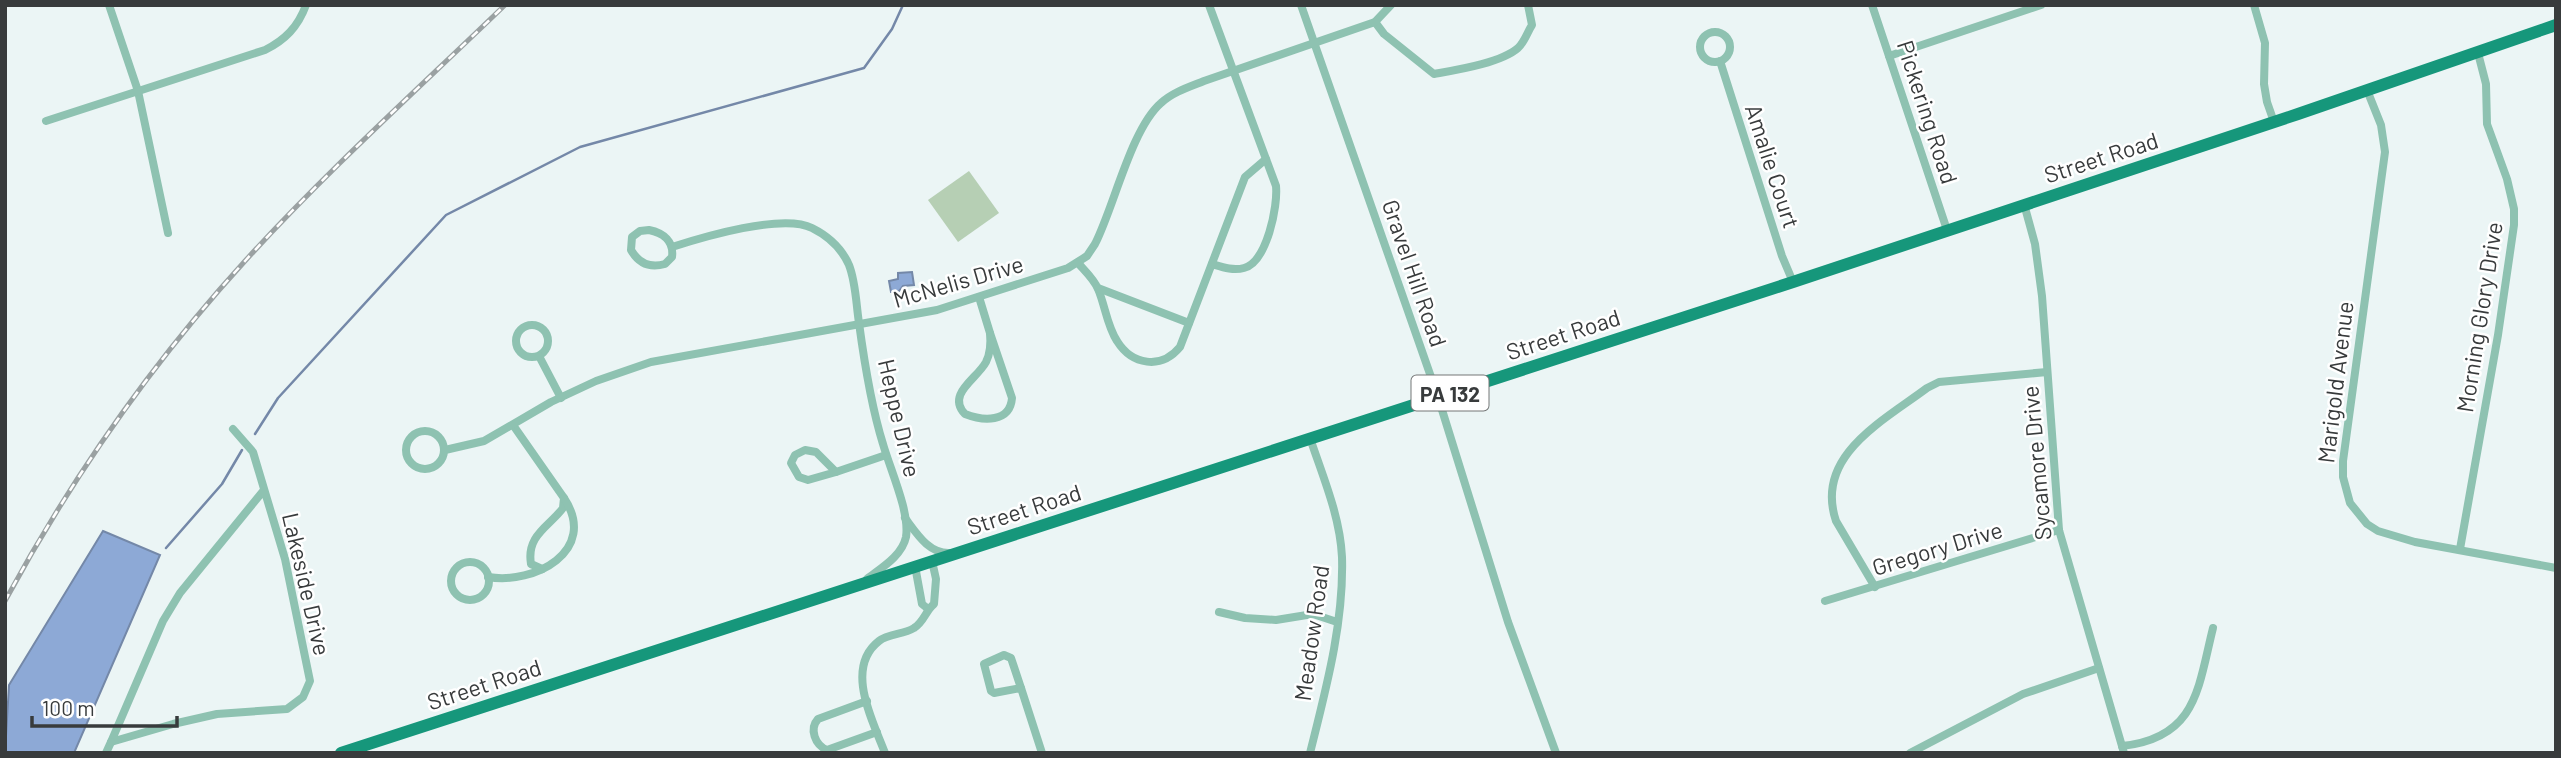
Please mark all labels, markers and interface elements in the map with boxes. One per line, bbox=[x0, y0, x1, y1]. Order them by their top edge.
street label: Pickering Road bbox=[1892, 37, 1964, 187]
street label: Amalie Court bbox=[1740, 101, 1806, 231]
street label: Street Road bbox=[2040, 125, 2162, 189]
street label: Gravel Hill Road bbox=[1377, 196, 1453, 350]
street label: Morning Glory Drive bbox=[2450, 220, 2508, 414]
street label: McNelis Drive bbox=[890, 249, 1026, 313]
street label: Marigold Avenue bbox=[2311, 299, 2359, 465]
street label: Street Road bbox=[1502, 302, 1624, 366]
street label: Heppe Drive bbox=[873, 356, 927, 480]
road number: PA 132 bbox=[1412, 376, 1488, 410]
street label: Sycamore Drive bbox=[2015, 385, 2057, 541]
street label: Street Road bbox=[963, 477, 1085, 541]
street label: Lakeside Drive bbox=[277, 510, 337, 658]
street label: Gregory Drive bbox=[1868, 515, 2006, 581]
street label: Meadow Road bbox=[1288, 563, 1334, 703]
street label: Street Road bbox=[423, 652, 545, 716]
scale bar bbox=[32, 684, 177, 728]
text: 100 m bbox=[42, 695, 95, 720]

